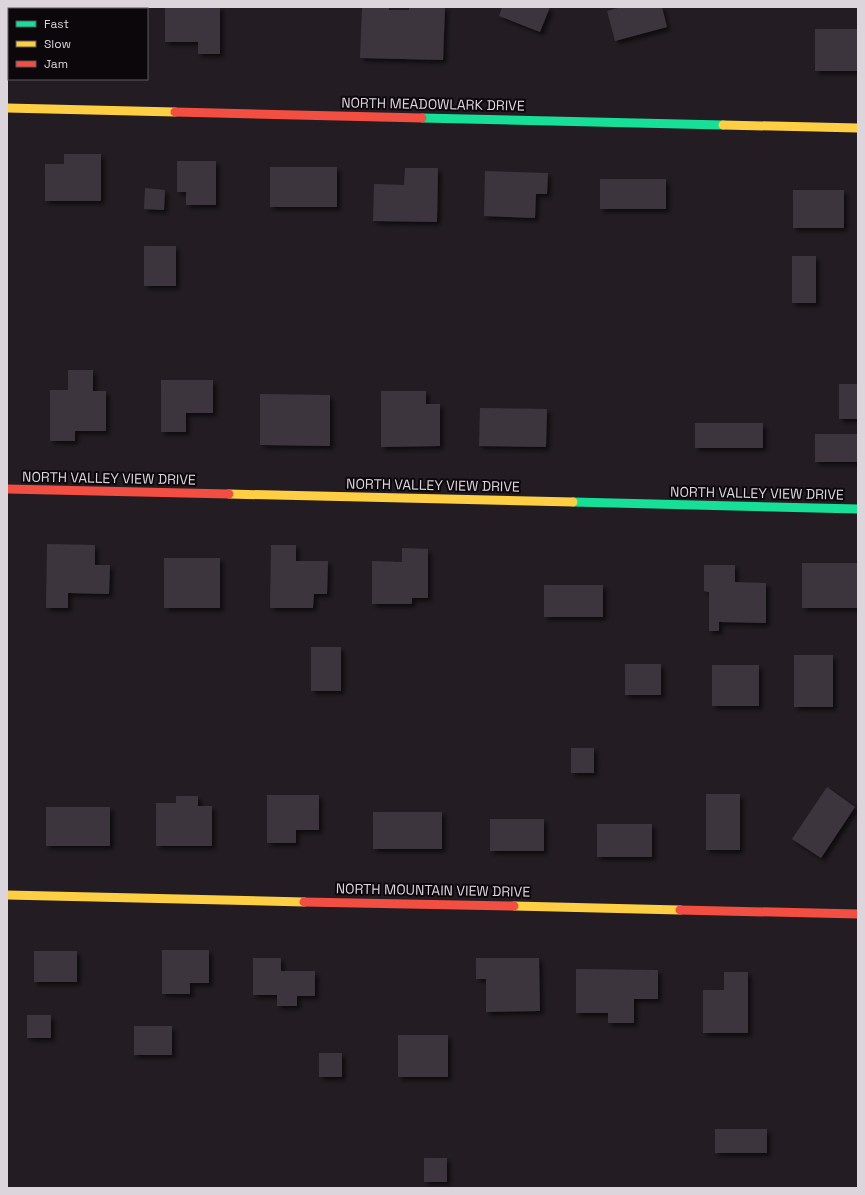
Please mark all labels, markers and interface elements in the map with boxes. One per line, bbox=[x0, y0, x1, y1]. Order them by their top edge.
legend bbox=[8, 8, 148, 80]
text: Fast bbox=[44, 16, 69, 32]
text: Slow bbox=[44, 36, 71, 52]
text: Jam bbox=[44, 56, 68, 72]
street label: NORTH MEADOWLARK DRIVE bbox=[341, 93, 525, 115]
street label: NORTH VALLEY VIEW DRIVE bbox=[22, 467, 196, 489]
street label: NORTH VALLEY VIEW DRIVE bbox=[346, 474, 520, 496]
street label: NORTH VALLEY VIEW DRIVE bbox=[670, 482, 844, 504]
street label: NORTH MOUNTAIN VIEW DRIVE bbox=[336, 879, 530, 901]

